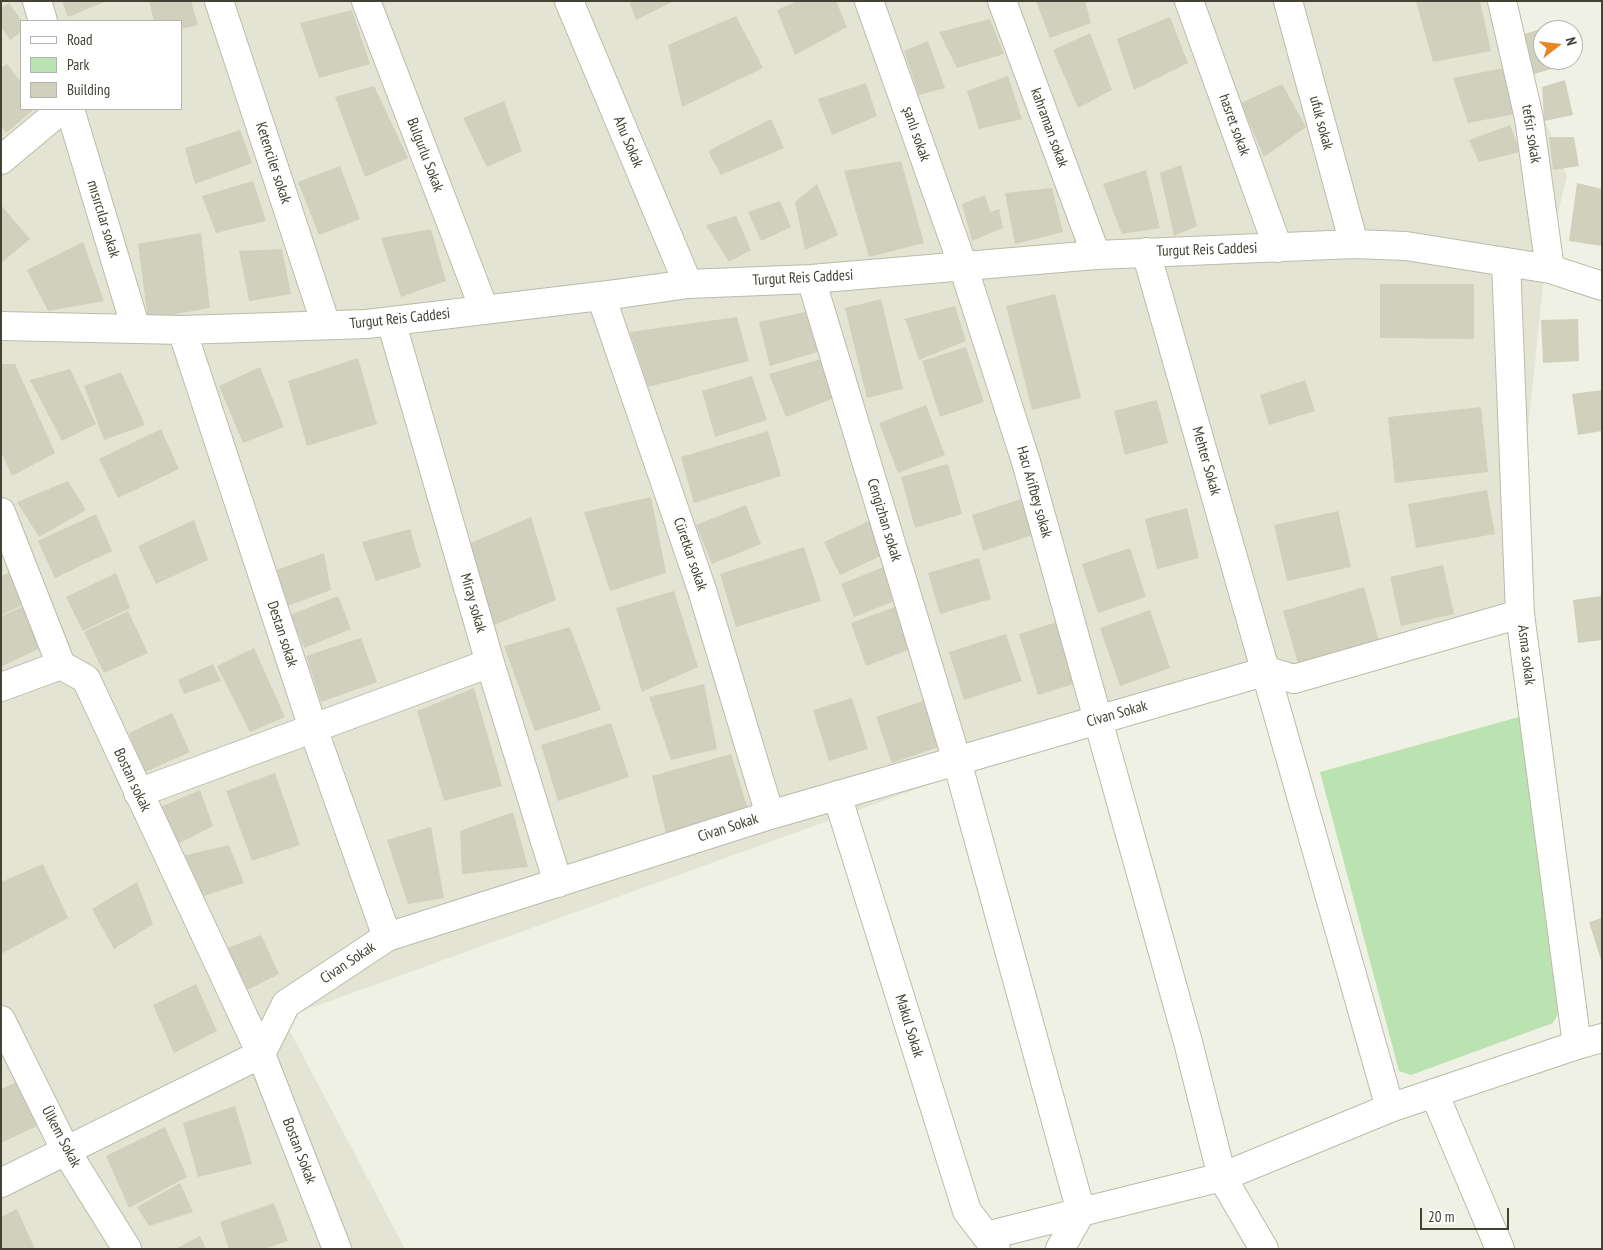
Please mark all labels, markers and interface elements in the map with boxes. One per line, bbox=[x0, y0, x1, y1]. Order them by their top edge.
legend bbox=[20, 20, 182, 110]
north arrow bbox=[1533, 20, 1583, 70]
text: Road bbox=[67, 30, 93, 49]
text: N bbox=[1562, 35, 1581, 47]
text: Park bbox=[67, 55, 89, 74]
text: Building bbox=[67, 80, 110, 99]
street label: kahraman sokak bbox=[1026, 86, 1072, 170]
street label: hasret sokak bbox=[1215, 92, 1253, 158]
street label: ufuk sokak bbox=[1305, 94, 1337, 152]
street label: şanlı sokak bbox=[898, 104, 934, 164]
street label: tefsir sokak bbox=[1518, 104, 1544, 164]
street label: Ahu Sokak bbox=[609, 114, 647, 170]
street label: Bulgurlu Sokak bbox=[403, 115, 447, 195]
street label: Ketenciler sokak bbox=[251, 120, 295, 206]
street label: mısırcılar sokak bbox=[83, 178, 123, 260]
street label: Turgut Reis Caddesi bbox=[1156, 239, 1258, 261]
street label: Turgut Reis Caddesi bbox=[752, 266, 854, 290]
street label: Turgut Reis Caddesi bbox=[349, 305, 451, 333]
street label: Mehter Sokak bbox=[1188, 425, 1224, 497]
street label: Hacı Arifbey sokak bbox=[1012, 444, 1056, 540]
street label: Cengizhan sokak bbox=[863, 476, 905, 564]
street label: Cüretkar sokak bbox=[669, 515, 711, 593]
street label: Miray sokak bbox=[456, 571, 490, 635]
street label: Destan sokak bbox=[263, 599, 301, 669]
street label: Asma sokak bbox=[1513, 624, 1539, 686]
street label: Civan Sokak bbox=[1085, 697, 1149, 731]
street label: Bostan sokak bbox=[110, 746, 154, 814]
street label: Civan Sokak bbox=[696, 810, 760, 846]
street label: Civan Sokak bbox=[317, 938, 379, 988]
street label: Makul Sokak bbox=[891, 992, 927, 1060]
street label: Ülkem Sokak bbox=[37, 1103, 85, 1171]
street label: Bostan Sokak bbox=[278, 1116, 320, 1186]
scale bar bbox=[1423, 1198, 1512, 1230]
text: 20 m bbox=[1428, 1207, 1454, 1226]

